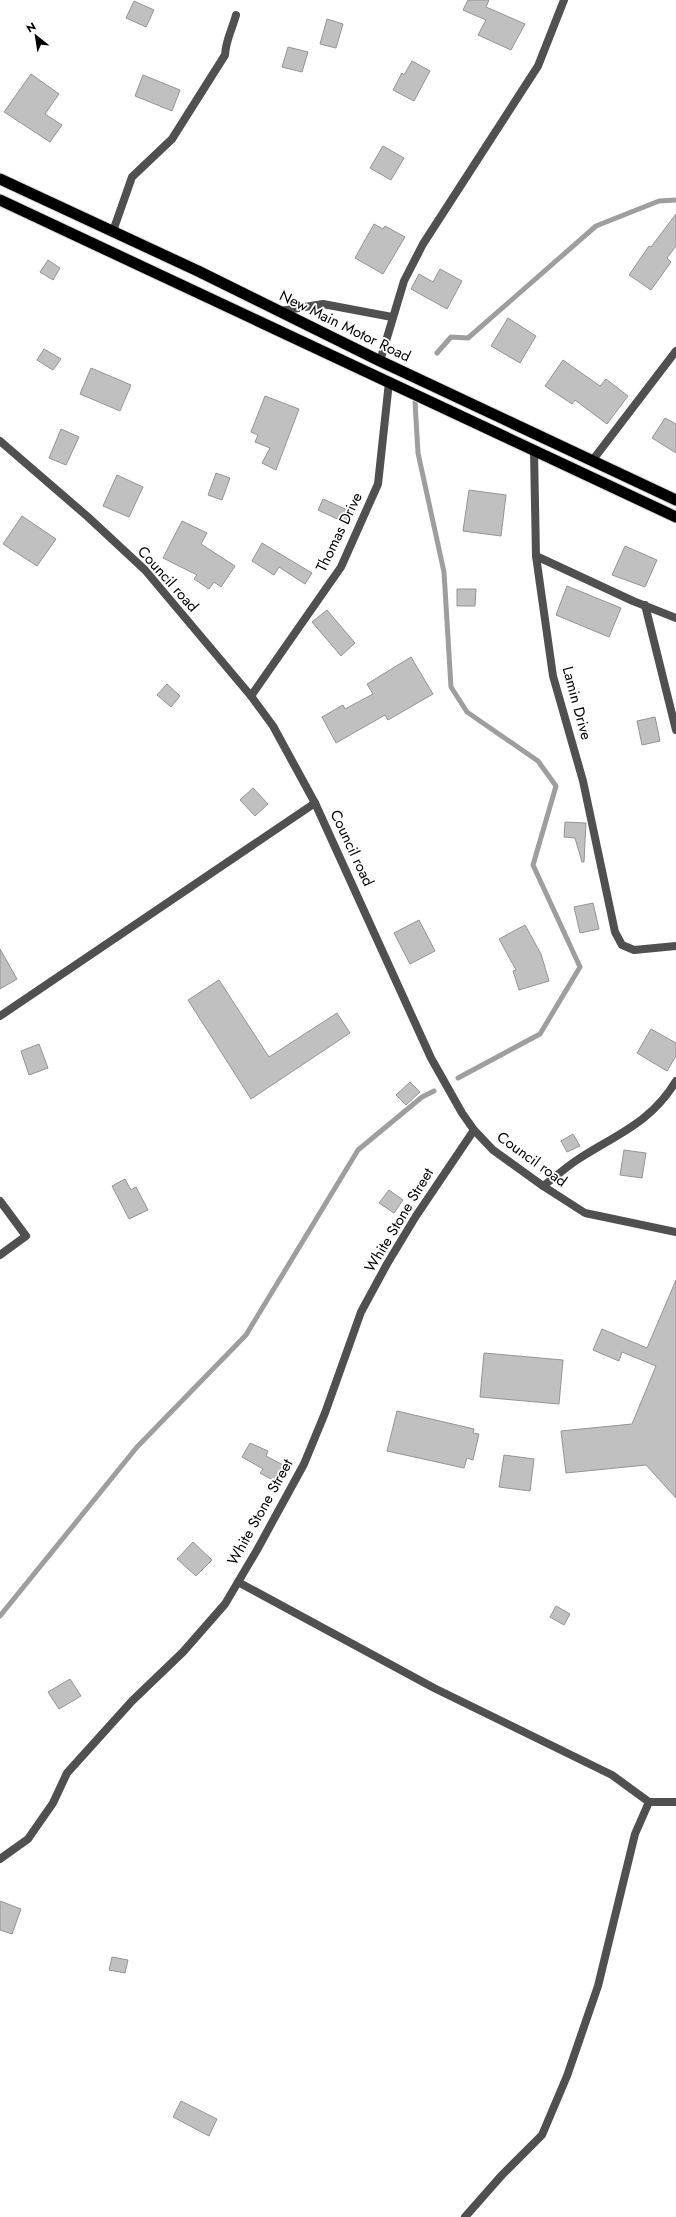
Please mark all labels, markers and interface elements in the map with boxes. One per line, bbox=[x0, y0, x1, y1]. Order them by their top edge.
north arrow bbox=[16, 16, 56, 56]
text: N bbox=[23, 18, 39, 36]
street label: New Main Motor Road bbox=[276, 285, 414, 367]
street label: Thomas Drive bbox=[310, 488, 368, 575]
street label: Council road bbox=[132, 541, 204, 617]
street label: Lamin Drive bbox=[557, 664, 597, 742]
street label: Council road bbox=[325, 806, 379, 890]
street label: Council road bbox=[492, 1126, 572, 1192]
street label: White Stone Street bbox=[359, 1163, 439, 1276]
street label: White Stone Street bbox=[222, 1455, 299, 1569]

